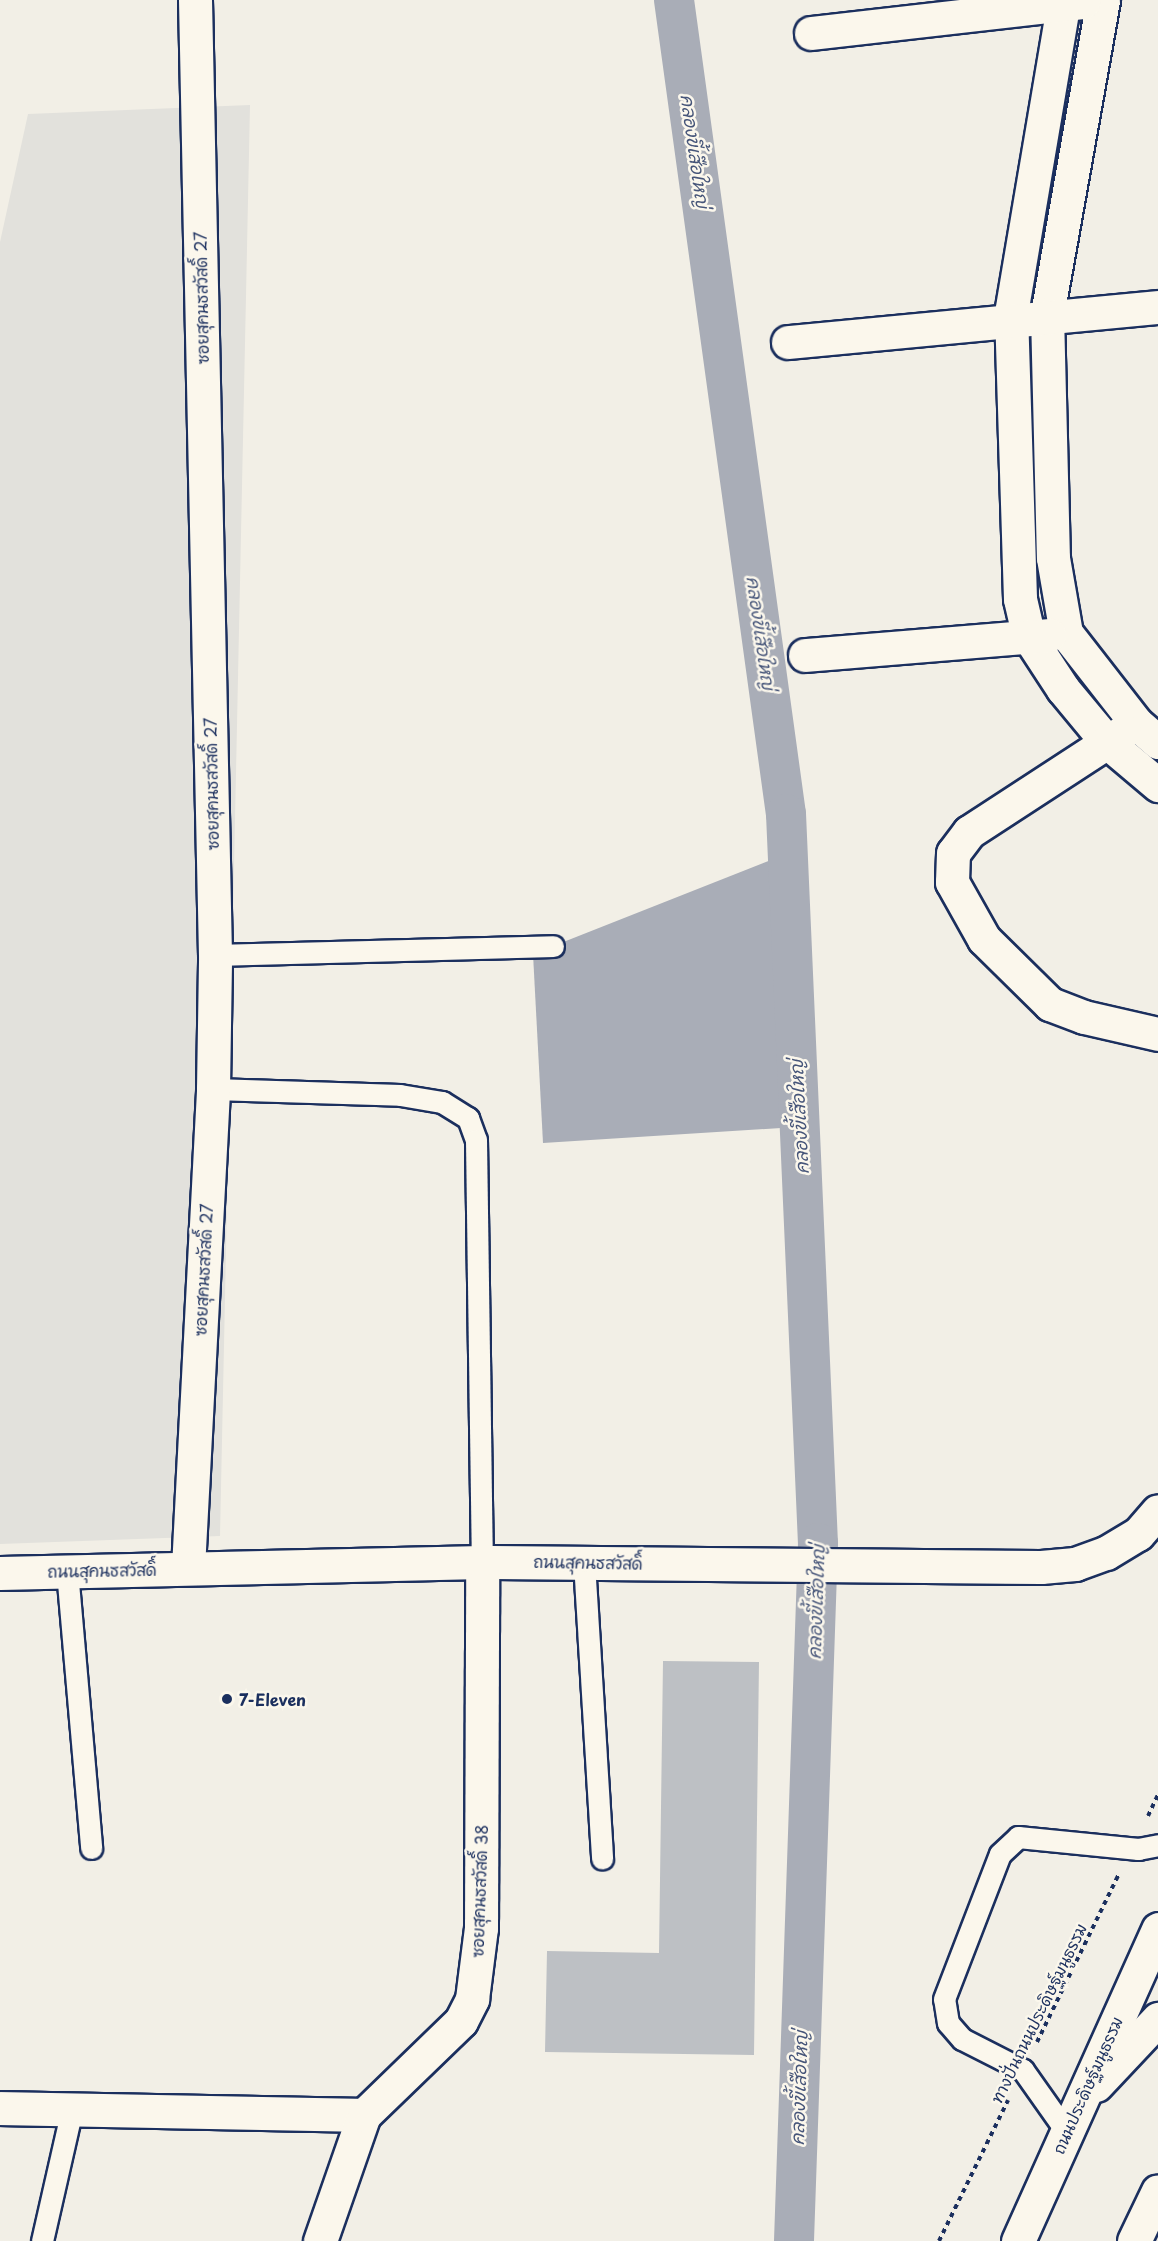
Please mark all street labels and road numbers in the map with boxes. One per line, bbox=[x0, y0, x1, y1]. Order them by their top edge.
street label: ซอยสุคนธสวัสดิ์ 27 bbox=[190, 232, 212, 364]
street label: ซอยสุคนธสวัสดิ์ 27 bbox=[200, 718, 222, 850]
street label: ซอยสุคนธสวัสดิ์ 27 bbox=[190, 1203, 216, 1337]
street label: ถนนสุคนธสวัสดิ์ bbox=[533, 1551, 643, 1573]
street label: ถนนสุคนธสวัสดิ์ bbox=[47, 1559, 157, 1581]
street label: ซอยสุคนธสวัสดิ์ 38 bbox=[467, 1824, 491, 1958]
street label: ทางปั่นถนนประดิษฐ์มนูธรรม bbox=[986, 1920, 1090, 2106]
street label: ถนนประดิษฐ์มนูธรรม bbox=[1048, 2013, 1126, 2157]

